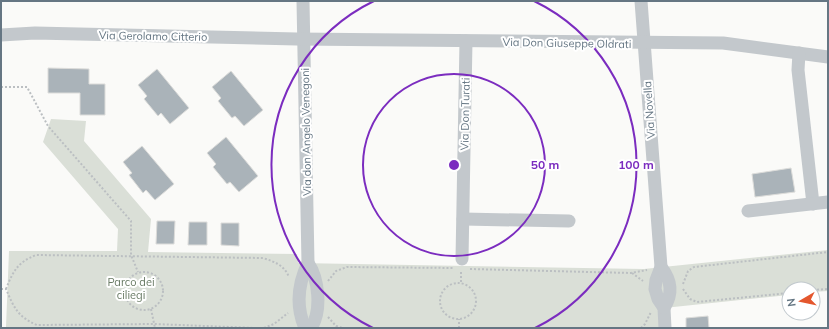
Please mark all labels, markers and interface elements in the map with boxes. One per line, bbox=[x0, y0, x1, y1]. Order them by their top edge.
street label: Via Gerolamo Citterio bbox=[99, 28, 207, 44]
street label: Via Don Giuseppe Oldrati bbox=[502, 35, 632, 51]
street label: Via don Angelo Venegoni bbox=[298, 68, 314, 196]
street label: Via Don Turati bbox=[457, 77, 473, 151]
street label: Via Novella bbox=[640, 81, 658, 139]
text: 50 m bbox=[531, 157, 559, 172]
text: 100 m bbox=[618, 157, 654, 172]
centre of rings bbox=[447, 158, 461, 172]
park label: Parco dei ciliegi bbox=[107, 275, 155, 302]
north arrow bbox=[781, 281, 821, 321]
text: N bbox=[784, 297, 799, 308]

